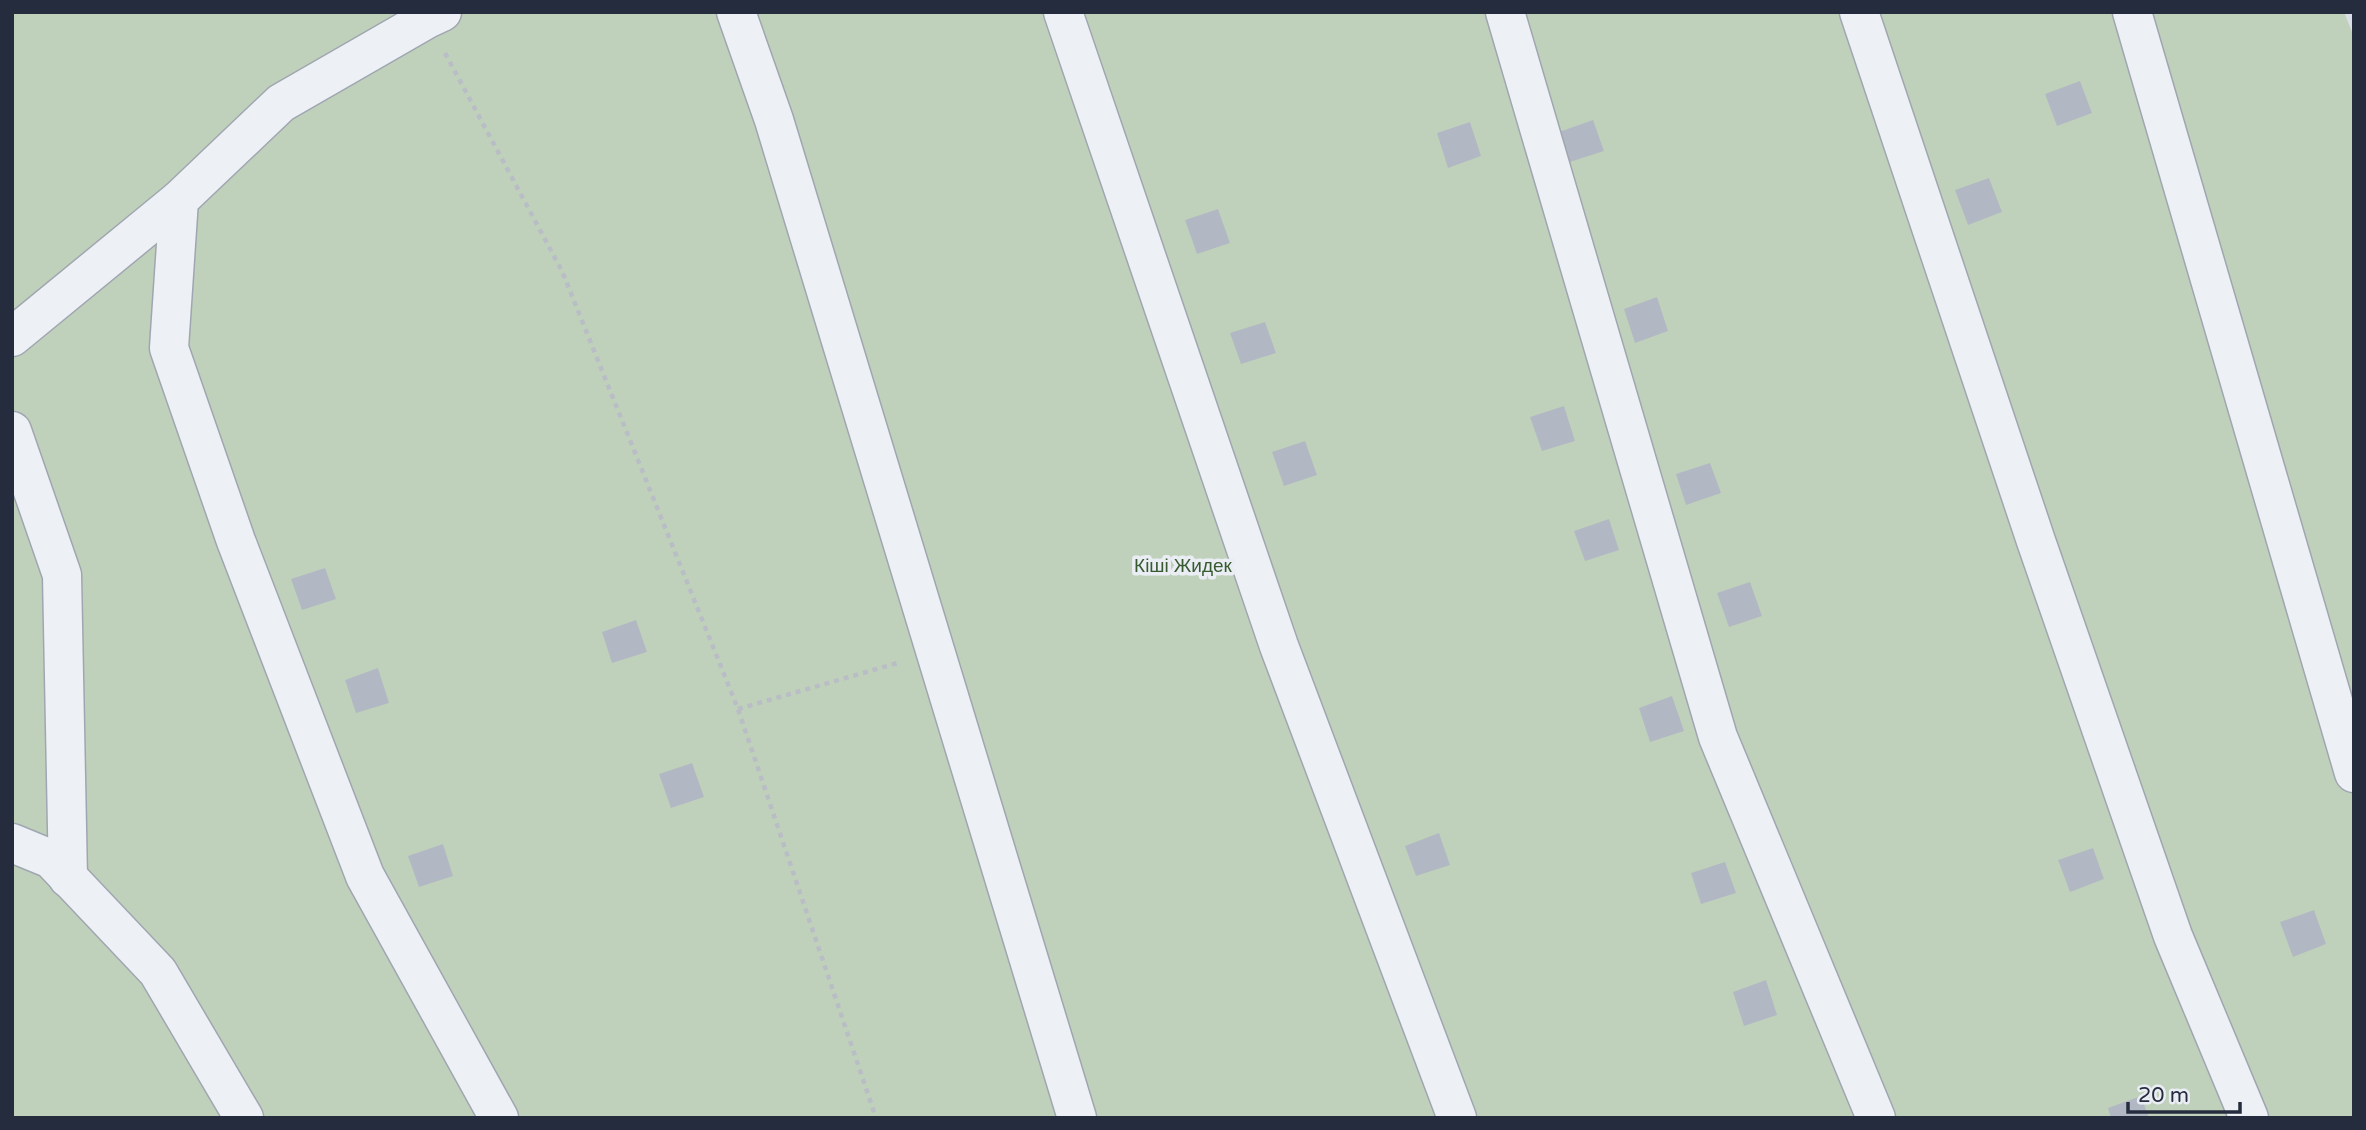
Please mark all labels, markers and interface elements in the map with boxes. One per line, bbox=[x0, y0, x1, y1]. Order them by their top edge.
park label: Кіші Жидек bbox=[1134, 555, 1233, 577]
scale bar bbox=[2128, 1070, 2240, 1114]
text: 20 m bbox=[2138, 1083, 2189, 1108]

